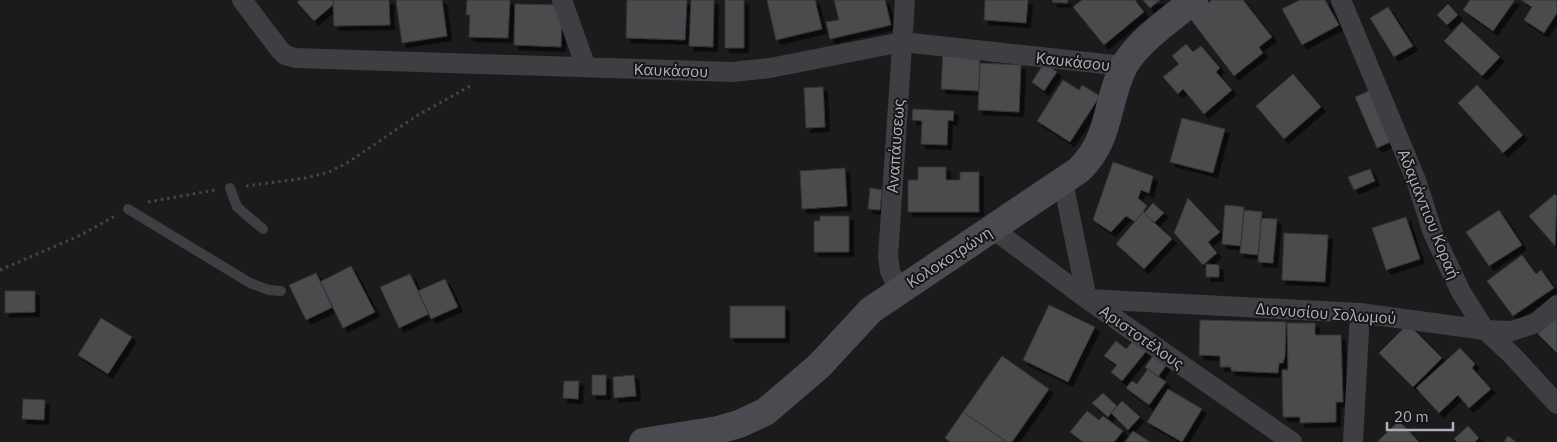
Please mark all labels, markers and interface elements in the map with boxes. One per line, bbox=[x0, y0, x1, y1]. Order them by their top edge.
street label: Καυκάσου bbox=[1035, 47, 1111, 75]
street label: Καυκάσου bbox=[633, 59, 709, 81]
street label: Αναπάυσεως bbox=[882, 98, 908, 194]
street label: Αδαμάντιου Κοραή bbox=[1394, 146, 1464, 282]
street label: Κολοκοτρώνη bbox=[902, 222, 996, 292]
street label: Διονυσίου Σολωμού bbox=[1255, 298, 1397, 328]
street label: Αριστοτέλους bbox=[1096, 300, 1188, 374]
scale bar bbox=[1387, 400, 1453, 432]
text: 20 m bbox=[1394, 407, 1429, 426]

